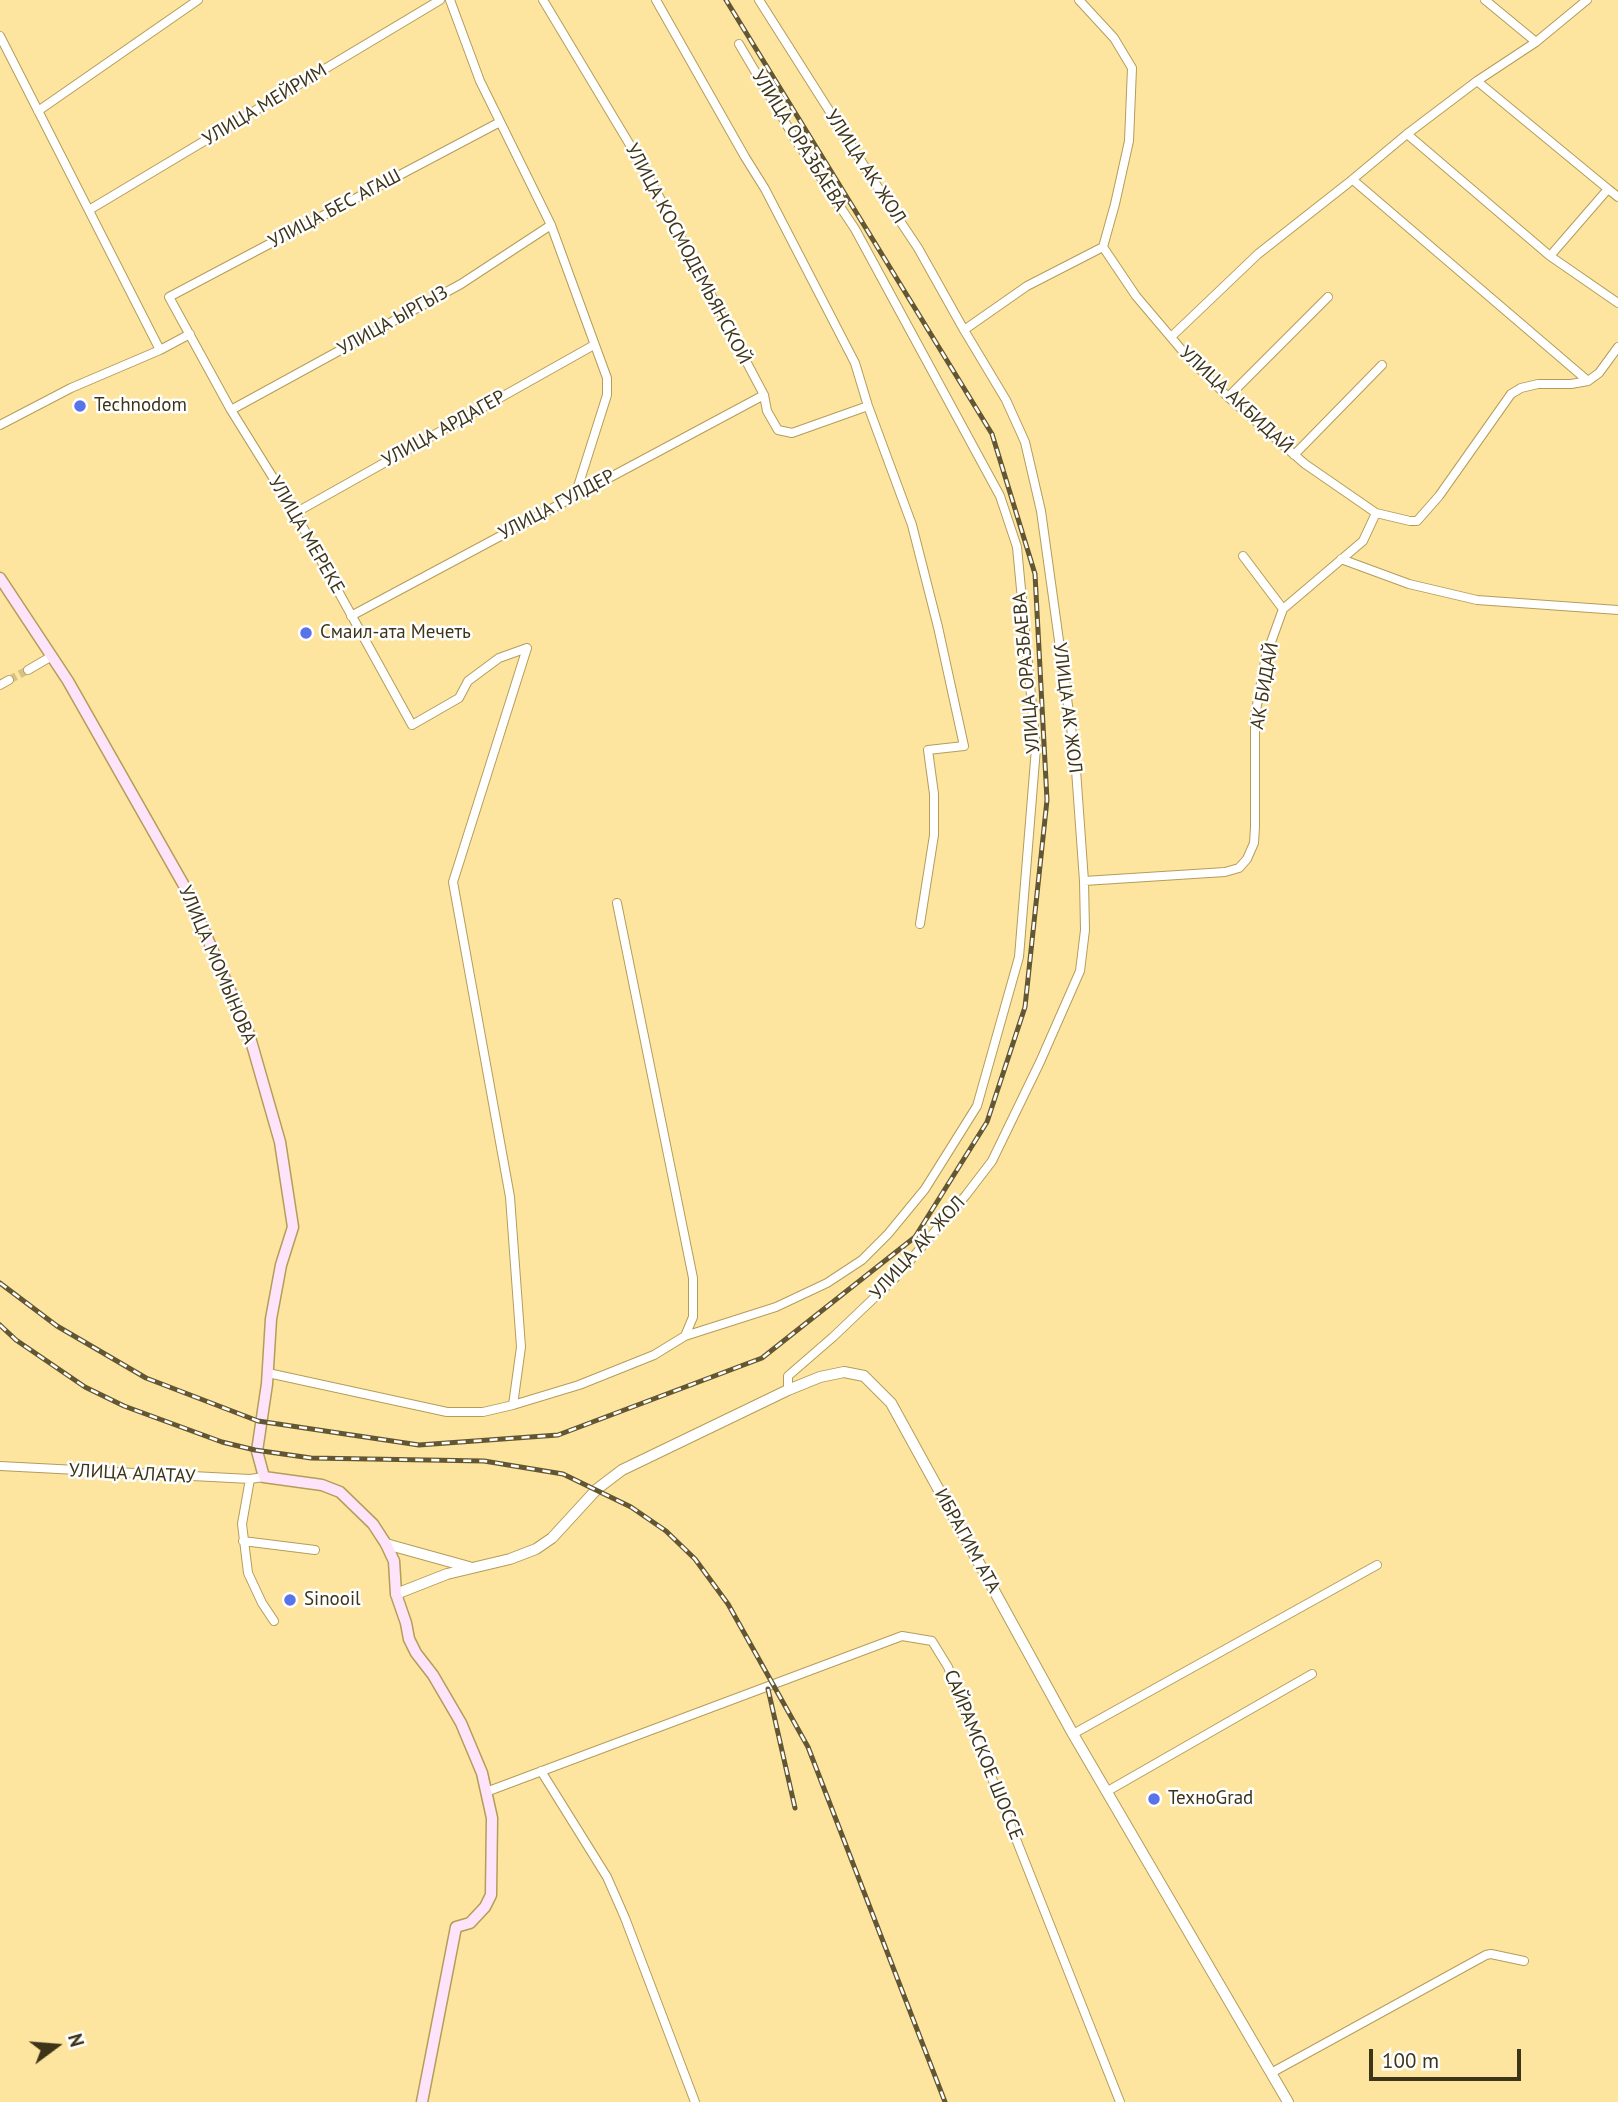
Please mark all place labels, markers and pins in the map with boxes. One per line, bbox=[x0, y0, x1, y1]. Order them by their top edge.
place label: Technodom bbox=[94, 395, 187, 417]
marker: Technodom bbox=[72, 398, 88, 414]
place label: Смаил-ата Мечеть bbox=[320, 622, 471, 644]
marker: Смаил-ата Мечеть bbox=[298, 625, 314, 641]
place label: Sinooil bbox=[304, 1589, 361, 1611]
marker: Sinooil bbox=[282, 1592, 298, 1608]
place label: ТехноGrad bbox=[1168, 1788, 1253, 1810]
marker: ТехноGrad bbox=[1146, 1791, 1162, 1807]

